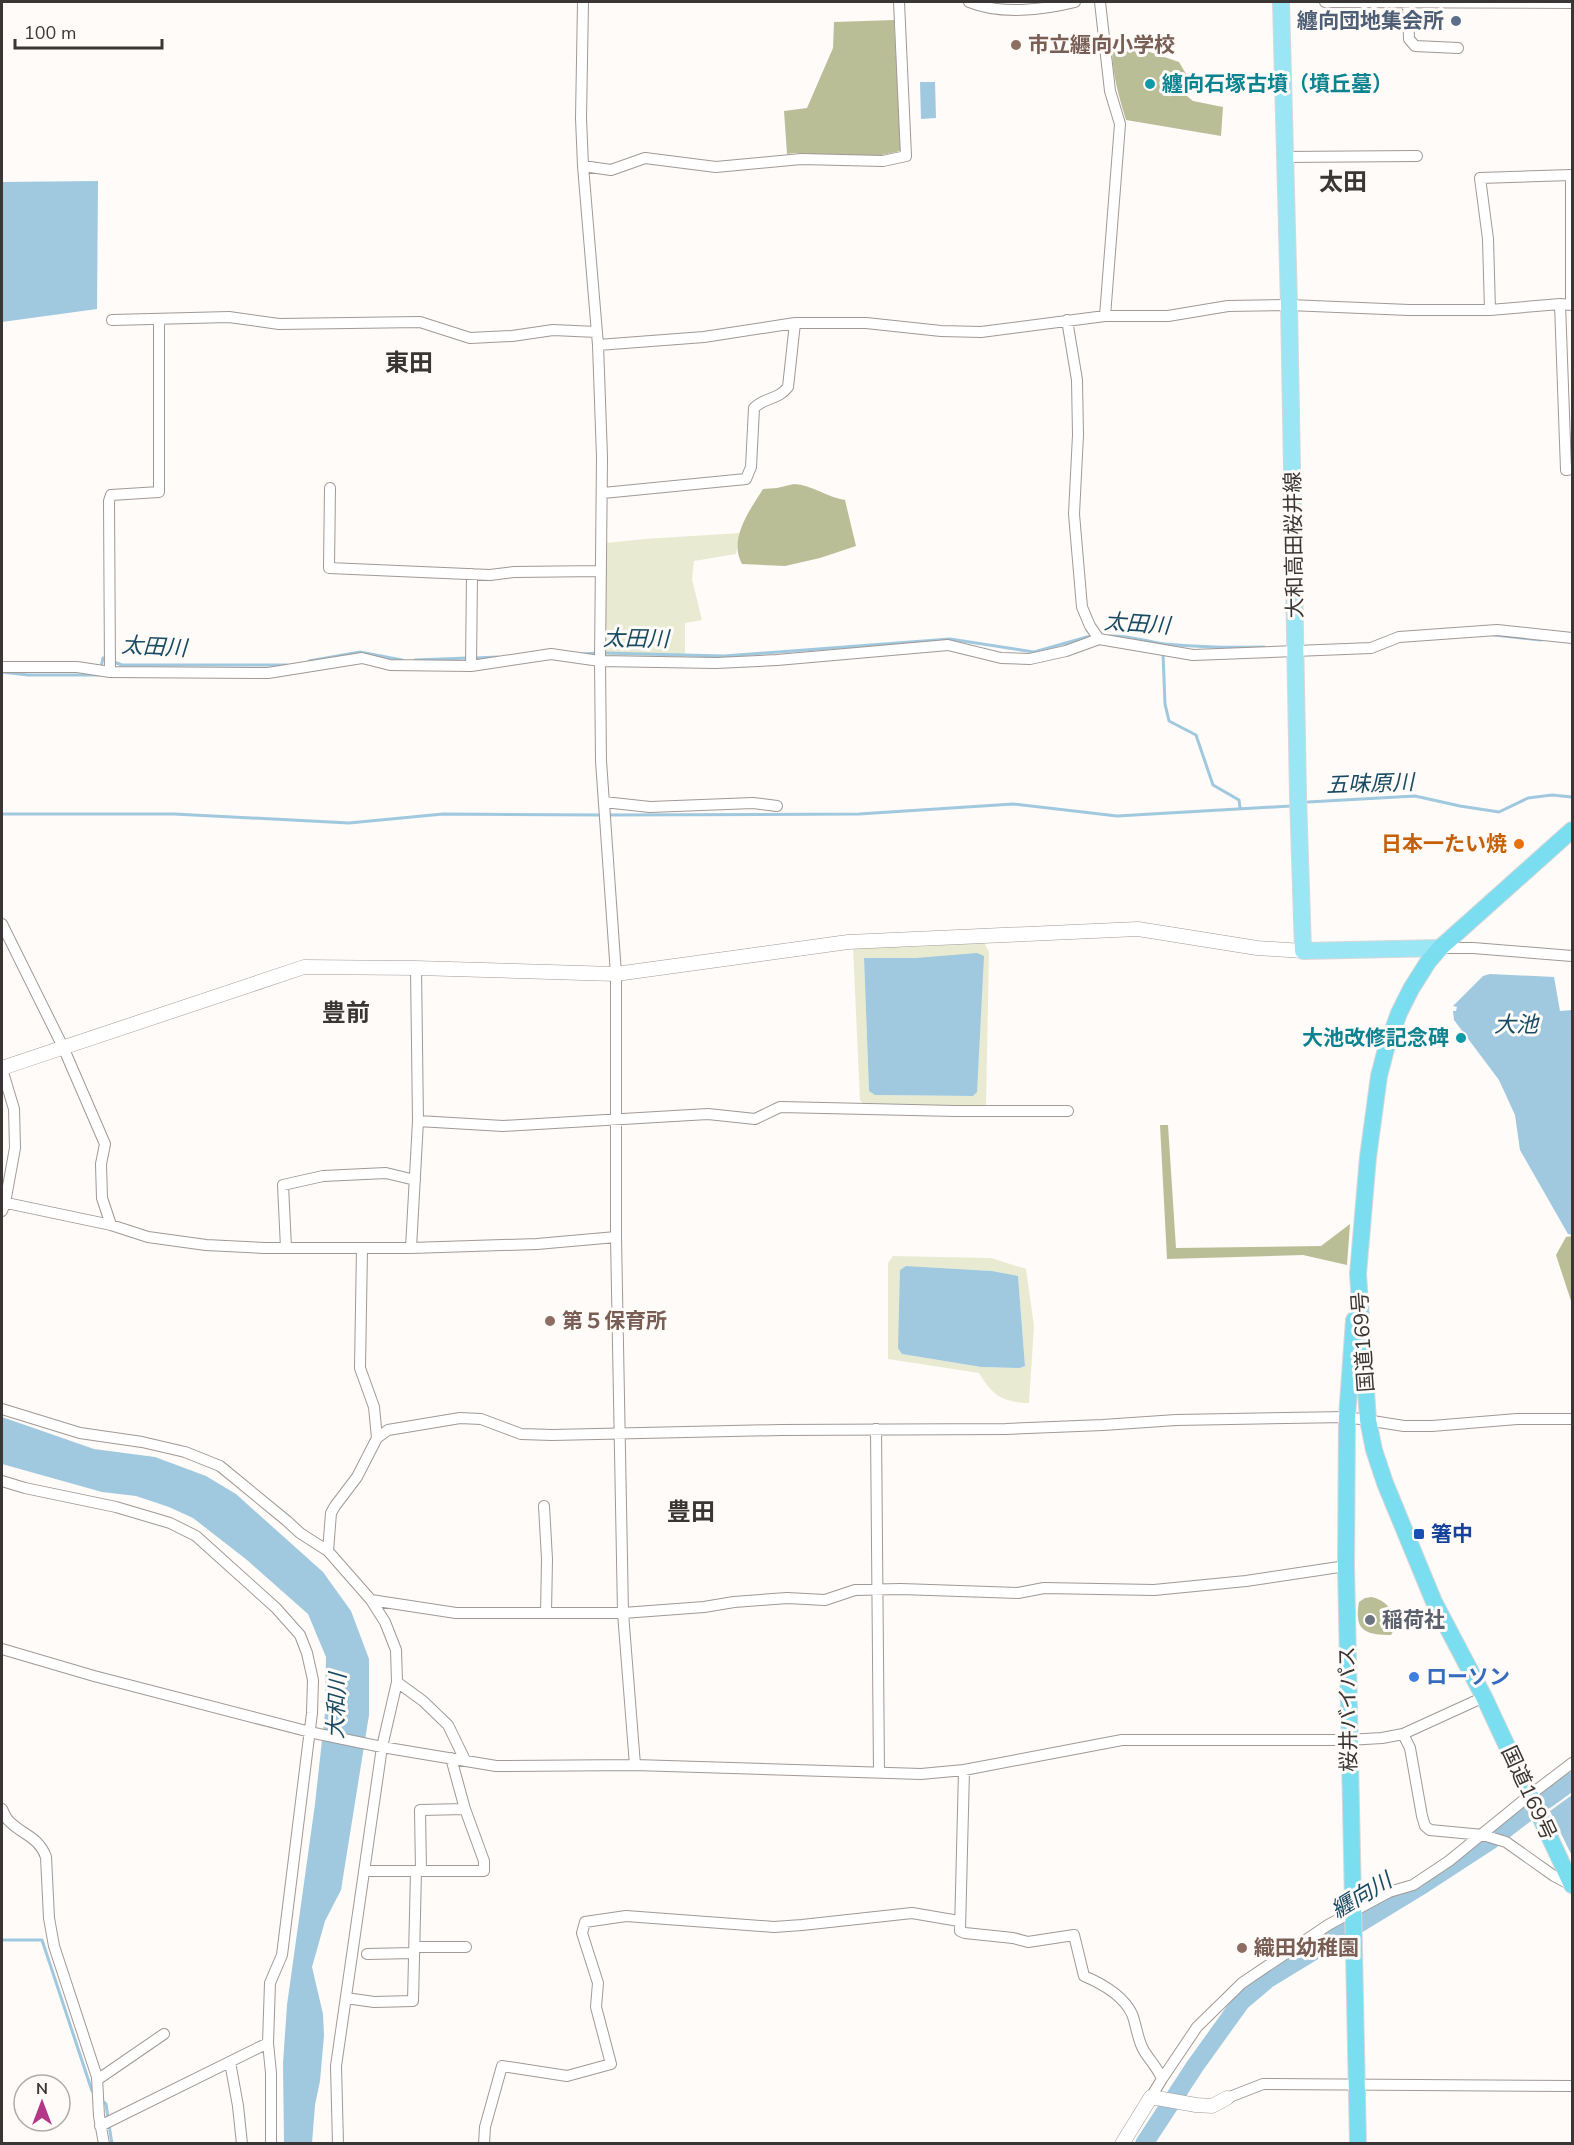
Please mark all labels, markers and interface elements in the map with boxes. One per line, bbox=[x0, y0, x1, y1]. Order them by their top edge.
place label: 纏向団地集会所 bbox=[1297, 7, 1444, 35]
scale bar bbox=[15, 12, 162, 50]
marker: 纏向団地集会所 bbox=[1449, 14, 1463, 28]
text: 100 m bbox=[24, 21, 76, 45]
place label: 市立纒向小学校 bbox=[1028, 31, 1175, 59]
marker: 市立纒向小学校 bbox=[1009, 38, 1023, 52]
place label: 纏向石塚古墳（墳丘墓） bbox=[1162, 70, 1393, 98]
marker: 纏向石塚古墳（墳丘墓） bbox=[1143, 77, 1157, 91]
district label: 太田 bbox=[1319, 166, 1367, 198]
district label: 東田 bbox=[385, 347, 433, 379]
street label: 大和高田桜井線 bbox=[1279, 471, 1309, 619]
water label: 太田川 bbox=[1103, 607, 1173, 641]
water label: 太田川 bbox=[603, 623, 671, 655]
water label: 太田川 bbox=[120, 630, 190, 664]
water label: 五味原川 bbox=[1326, 767, 1417, 801]
place label: 日本一たい焼 bbox=[1381, 830, 1507, 858]
marker: 日本一たい焼 bbox=[1512, 837, 1526, 851]
district label: 豊前 bbox=[322, 997, 370, 1029]
water label: 大池 bbox=[1494, 1010, 1540, 1040]
place label: 大池改修記念碑 bbox=[1302, 1024, 1449, 1052]
marker: 大池改修記念碑 bbox=[1454, 1031, 1468, 1045]
street label: 国道169号 bbox=[1346, 1291, 1380, 1393]
place label: 第５保育所 bbox=[562, 1307, 667, 1335]
marker: 第５保育所 bbox=[543, 1314, 557, 1328]
district label: 豊田 bbox=[667, 1496, 715, 1528]
place label: 箸中 bbox=[1431, 1520, 1473, 1548]
marker: 箸中 bbox=[1412, 1527, 1426, 1541]
place label: 稲荷社 bbox=[1382, 1606, 1445, 1634]
marker: 稲荷社 bbox=[1363, 1613, 1377, 1627]
street label: 桜井バイパス bbox=[1333, 1646, 1363, 1772]
place label: ローソン bbox=[1426, 1663, 1510, 1691]
marker: ローソン bbox=[1407, 1670, 1421, 1684]
water label: 大和川 bbox=[321, 1671, 353, 1740]
street label: 国道169号 bbox=[1495, 1741, 1563, 1845]
water label: 纒向川 bbox=[1325, 1865, 1399, 1926]
place label: 織田幼稚園 bbox=[1254, 1934, 1359, 1962]
marker: 織田幼稚園 bbox=[1235, 1941, 1249, 1955]
north arrow bbox=[12, 2073, 72, 2133]
text: N bbox=[36, 2078, 48, 2100]

